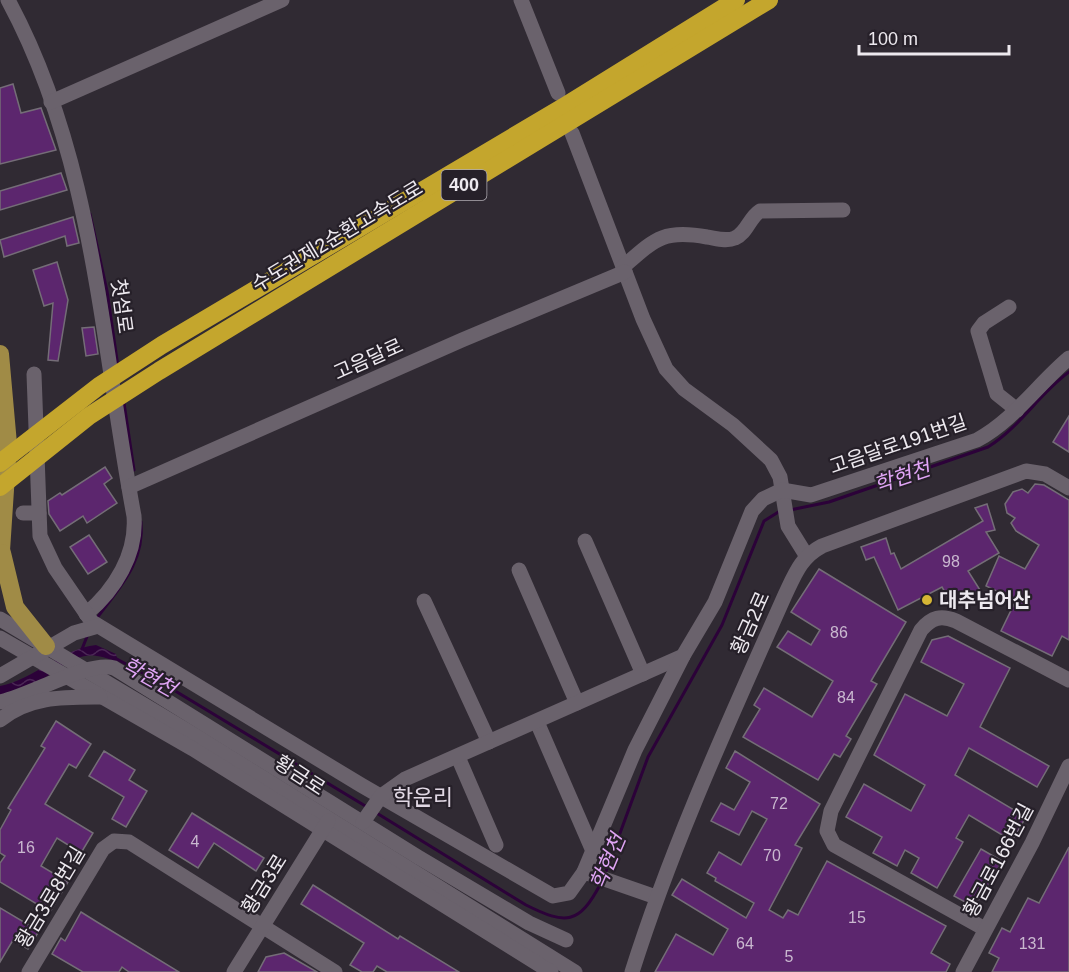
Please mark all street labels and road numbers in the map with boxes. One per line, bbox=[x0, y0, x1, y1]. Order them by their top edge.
road number: 400 bbox=[442, 170, 486, 200]
street label: 수도권제2순환고속도로 bbox=[248, 176, 426, 296]
street label: 첫섬로 bbox=[107, 277, 137, 335]
street label: 고음달로 bbox=[330, 334, 406, 384]
street label: 고음달로191번길 bbox=[826, 410, 970, 478]
street label: 황금2로 bbox=[726, 588, 774, 658]
street label: 황금로 bbox=[271, 751, 329, 799]
street label: 황금로166번길 bbox=[959, 799, 1037, 921]
street label: 황금3로8번길 bbox=[11, 842, 89, 952]
street label: 황금3로 bbox=[237, 850, 291, 918]

